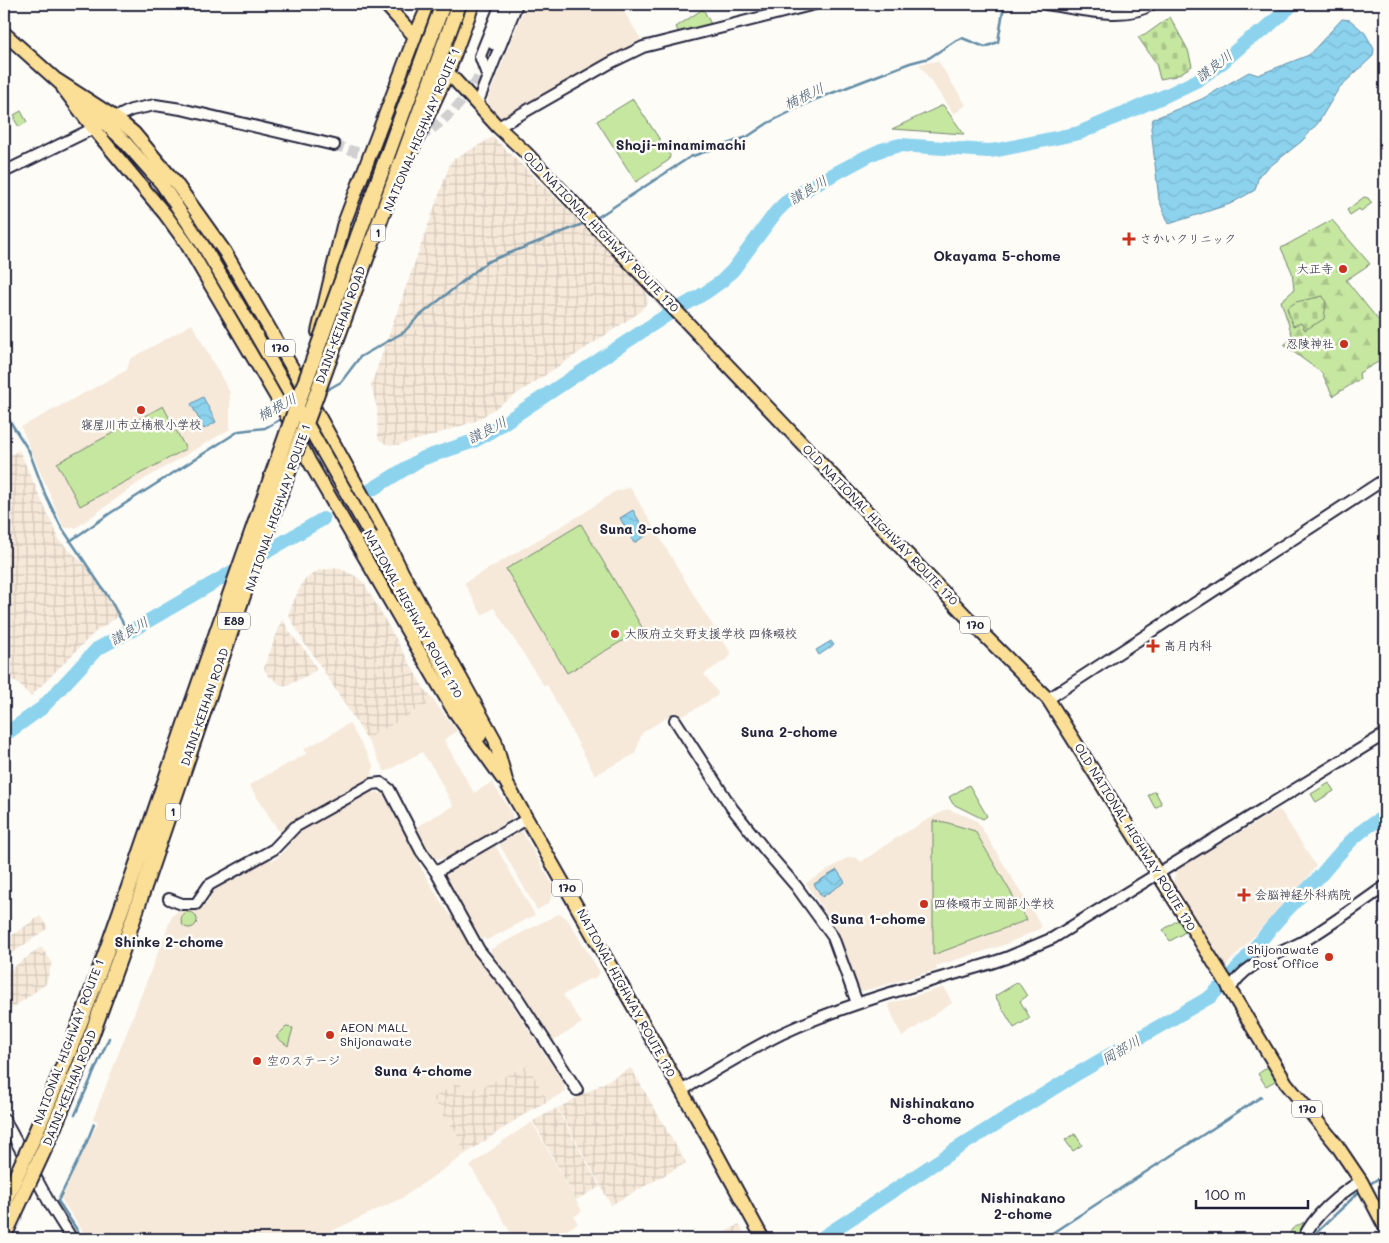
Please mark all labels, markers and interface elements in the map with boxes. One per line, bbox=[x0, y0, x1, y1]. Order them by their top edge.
water label: 讃良川 bbox=[1191, 45, 1236, 86]
street label: NATIONAL HIGHWAY ROUTE 1 bbox=[379, 46, 463, 214]
water label: 楠根川 bbox=[781, 78, 827, 113]
district label: Shoji-minamimachi bbox=[616, 135, 746, 154]
street label: OLD NATIONAL HIGHWAY ROUTE 170 bbox=[520, 147, 683, 316]
water label: 讃良川 bbox=[785, 171, 831, 209]
road number: 1 bbox=[370, 224, 386, 242]
place label: さかいクリニック bbox=[1140, 230, 1236, 246]
marker: さかいクリニック bbox=[1122, 232, 1136, 246]
district label: Okayama 5-chome bbox=[934, 246, 1061, 265]
place label: 大正寺 bbox=[1297, 260, 1333, 276]
marker: 大正寺 bbox=[1337, 263, 1349, 275]
street label: DAINI-KEIHAN ROAD bbox=[311, 264, 369, 386]
place label: 忍陵神社 bbox=[1286, 335, 1334, 351]
marker: 忍陵神社 bbox=[1338, 338, 1350, 350]
road number: 170 bbox=[265, 339, 295, 356]
water label: 楠根川 bbox=[254, 388, 300, 425]
marker: 寝屋川市立楠根小学校 bbox=[135, 404, 147, 416]
water label: 讃良川 bbox=[464, 412, 510, 448]
place label: 寝屋川市立楠根小学校 bbox=[81, 416, 201, 432]
street label: NATIONAL HIGHWAY ROUTE 1 bbox=[241, 422, 313, 593]
street label: OLD NATIONAL HIGHWAY ROUTE 170 bbox=[799, 440, 962, 609]
district label: Suna 3-chome bbox=[599, 519, 697, 538]
street label: NATIONAL HIGHWAY ROUTE 170 bbox=[361, 527, 467, 701]
water label: 讃良川 bbox=[106, 612, 152, 649]
road number: E89 bbox=[218, 612, 250, 630]
road number: 170 bbox=[960, 616, 990, 634]
place label: 大阪府立交野支援学校 四條畷校 bbox=[625, 625, 797, 641]
marker: 大阪府立交野支援学校 四條畷校 bbox=[609, 628, 621, 640]
place label: 高月内科 bbox=[1164, 637, 1212, 653]
marker: 高月内科 bbox=[1146, 639, 1160, 653]
street label: DAINI-KEIHAN ROAD bbox=[176, 646, 232, 768]
district label: Suna 2-chome bbox=[741, 722, 837, 741]
street label: OLD NATIONAL HIGHWAY ROUTE 170 bbox=[1071, 740, 1201, 934]
road number: 1 bbox=[166, 804, 180, 820]
road number: 170 bbox=[552, 880, 582, 896]
place label: 会脳神経外科病院 bbox=[1255, 886, 1351, 902]
marker: 会脳神経外科病院 bbox=[1237, 888, 1251, 902]
place label: 四條畷市立岡部小学校 bbox=[934, 895, 1054, 911]
marker: 四條畷市立岡部小学校 bbox=[918, 898, 930, 910]
street label: NATIONAL HIGHWAY ROUTE 170 bbox=[574, 906, 680, 1080]
district label: Suna 1-chome bbox=[830, 909, 926, 928]
district label: Shinke 2-chome bbox=[115, 932, 223, 951]
place label: Shijonawate Post Office bbox=[1247, 941, 1319, 971]
marker: Shijonawate Post Office bbox=[1323, 951, 1335, 963]
street label: NATIONAL HIGHWAY ROUTE 1 bbox=[29, 957, 107, 1127]
place label: AEON MALL Shijonawate bbox=[340, 1019, 412, 1049]
street label: DAINI-KEIHAN ROAD bbox=[38, 1027, 100, 1148]
marker: AEON MALL Shijonawate bbox=[324, 1029, 336, 1041]
water label: 岡部川 bbox=[1098, 1031, 1144, 1069]
place label: 空のステージ bbox=[267, 1052, 340, 1068]
marker: 空のステージ bbox=[251, 1055, 263, 1067]
district label: Suna 4-chome bbox=[374, 1061, 472, 1080]
district label: Nishinakano 3-chome bbox=[890, 1093, 975, 1128]
road number: 170 bbox=[1292, 1100, 1322, 1118]
scale bar bbox=[1196, 1178, 1309, 1210]
text: 100 m bbox=[1204, 1184, 1246, 1204]
district label: Nishinakano 2-chome bbox=[981, 1188, 1066, 1223]

